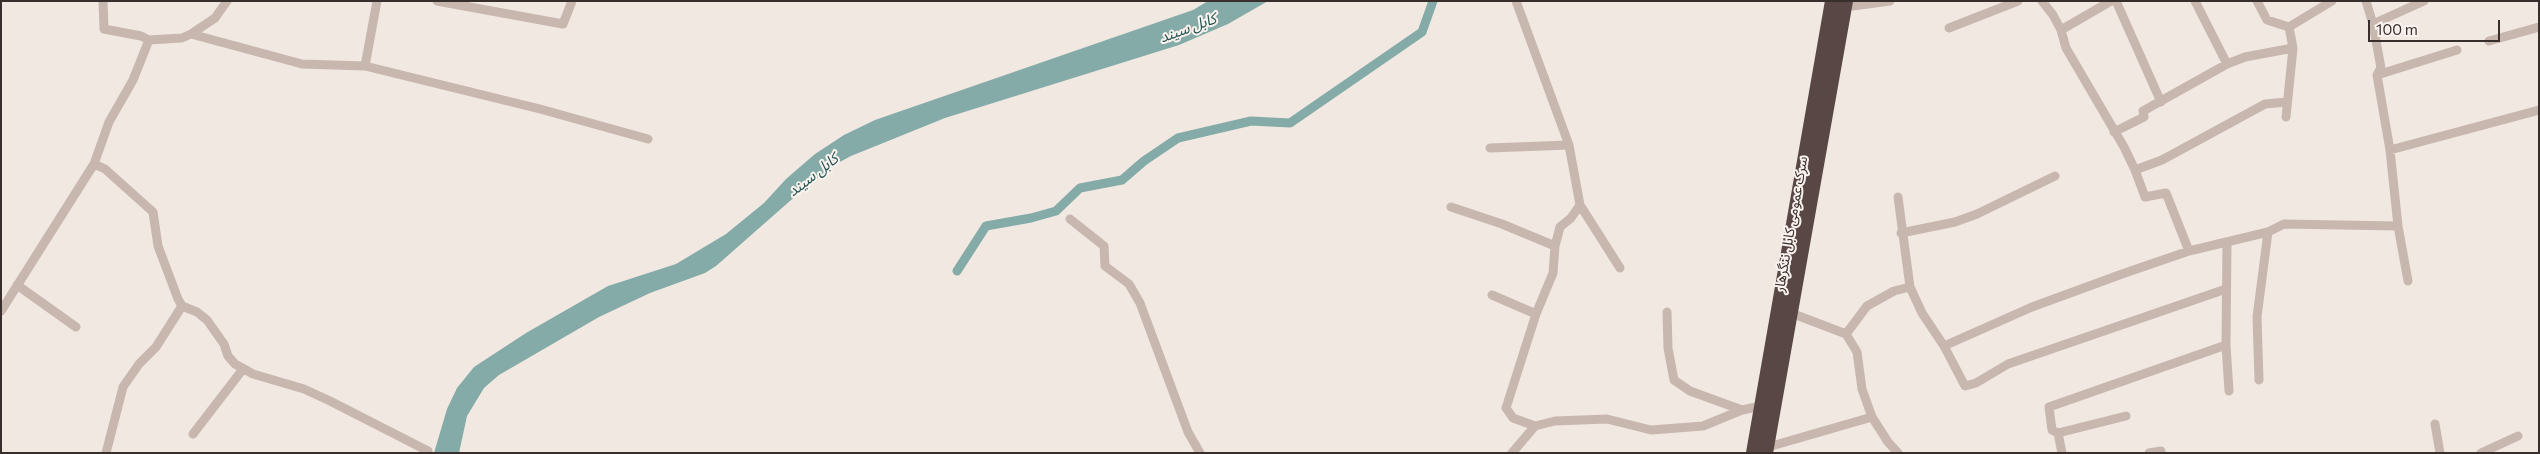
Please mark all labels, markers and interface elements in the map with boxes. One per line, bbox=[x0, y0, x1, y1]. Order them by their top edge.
water label: کابل سيند bbox=[1157, 9, 1219, 47]
scale bar bbox=[2370, 10, 2502, 42]
text: 100 m bbox=[2376, 20, 2418, 38]
water label: کابل سيند bbox=[784, 150, 842, 200]
street label: سرک عمومی کابل ننگرهار bbox=[1771, 155, 1811, 293]

